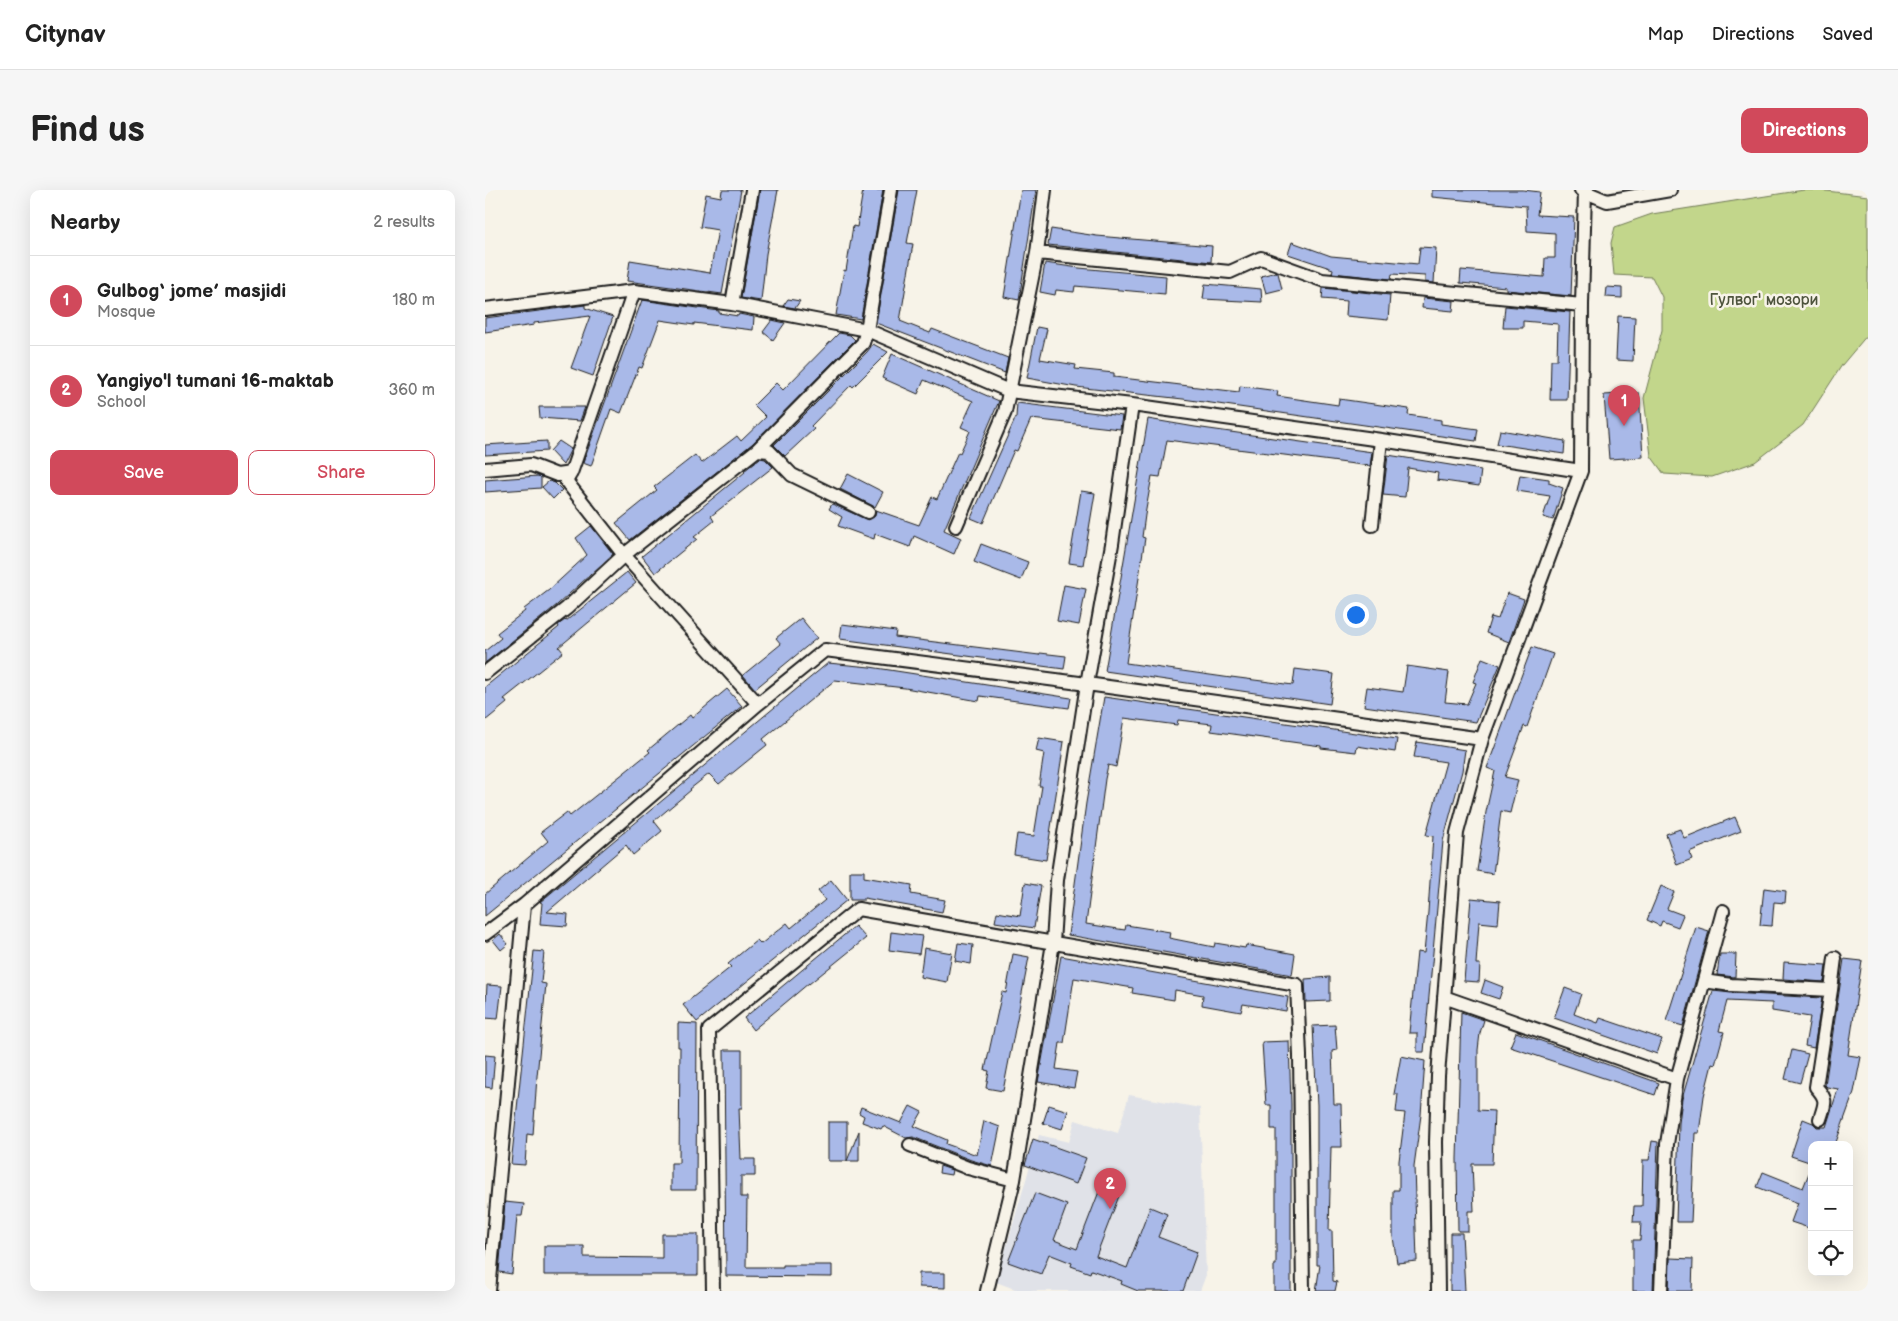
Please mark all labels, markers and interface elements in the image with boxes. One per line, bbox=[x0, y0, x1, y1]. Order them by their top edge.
text: Citynav bbox=[25, 20, 106, 49]
text: Map bbox=[1648, 24, 1684, 45]
text: Directions bbox=[1712, 24, 1794, 45]
text: Saved bbox=[1822, 24, 1873, 45]
button: Directions bbox=[1741, 108, 1868, 153]
text: Find us bbox=[30, 109, 145, 152]
text: Nearby bbox=[50, 210, 120, 235]
text: 2 results bbox=[373, 213, 435, 232]
text: Gulbog‘ jome’ masjidi bbox=[97, 280, 286, 303]
text: 1 bbox=[63, 291, 69, 310]
text: 180 m bbox=[393, 291, 435, 310]
park label: Гулвог' мозори bbox=[1710, 291, 1818, 310]
text: Mosque bbox=[97, 303, 156, 322]
text: Yangiyo'l tumani 16-maktab bbox=[97, 370, 334, 393]
text: 2 bbox=[61, 381, 71, 400]
text: 360 m bbox=[388, 381, 435, 400]
pin: 1 bbox=[1608, 385, 1640, 426]
text: School bbox=[97, 393, 146, 412]
button: Save bbox=[50, 450, 238, 495]
button: Share bbox=[248, 450, 435, 495]
your location bbox=[1343, 602, 1369, 628]
map controls bbox=[1808, 1141, 1853, 1276]
button: + bbox=[1808, 1141, 1853, 1186]
pin: 2 bbox=[1094, 1168, 1126, 1209]
button: − bbox=[1808, 1186, 1853, 1231]
button: locate bbox=[1808, 1231, 1853, 1276]

